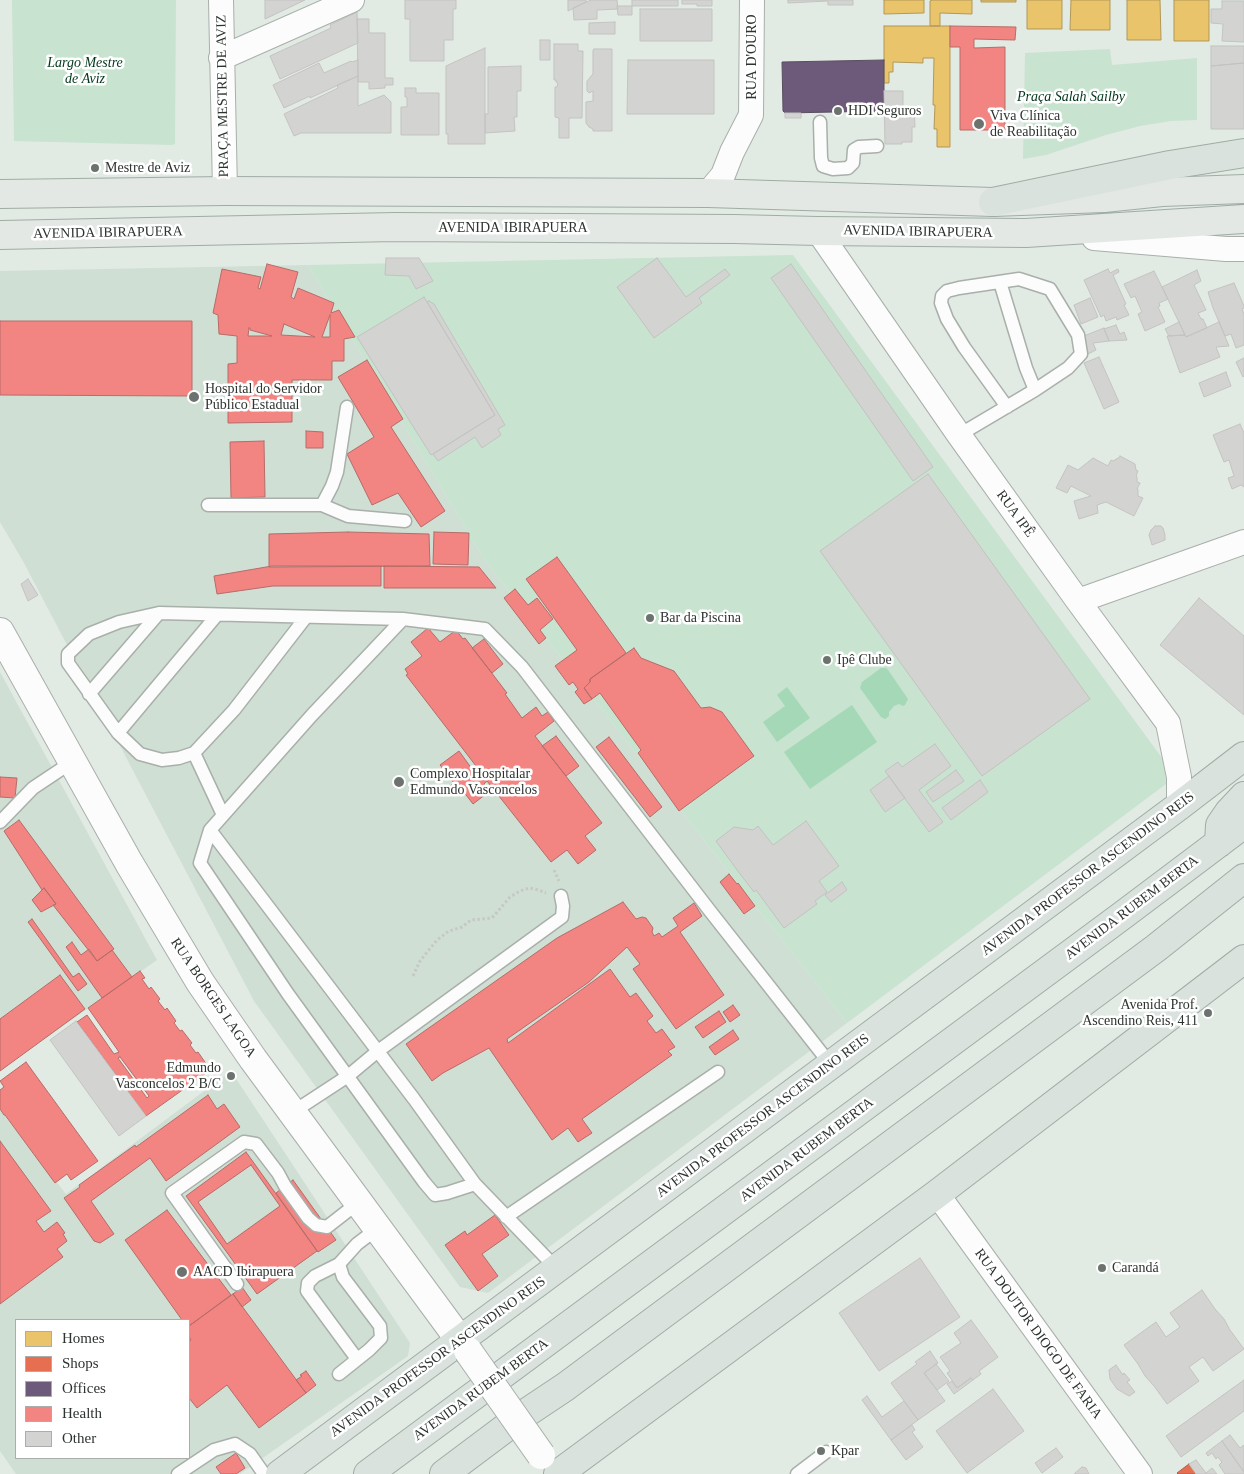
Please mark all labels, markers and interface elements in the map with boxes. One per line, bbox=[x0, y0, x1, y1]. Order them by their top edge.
street label: RUA D'OURO bbox=[744, 14, 760, 100]
street label: PRAÇA MESTRE DE AVIZ bbox=[213, 15, 233, 177]
park label: Largo Mestre de Aviz bbox=[47, 55, 123, 88]
park label: Praça Salah Sailby bbox=[1017, 89, 1125, 105]
place label: HDI Seguros bbox=[848, 103, 921, 119]
marker: HDI Seguros bbox=[832, 105, 844, 117]
place label: Viva Clínica de Reabilitação bbox=[990, 108, 1077, 140]
marker: Viva Clínica de Reabilitação bbox=[972, 117, 986, 131]
place label: Mestre de Aviz bbox=[105, 160, 190, 176]
marker: Mestre de Aviz bbox=[89, 162, 101, 174]
street label: AVENIDA IBIRAPUERA bbox=[438, 220, 588, 236]
street label: AVENIDA IBIRAPUERA bbox=[843, 222, 993, 242]
street label: AVENIDA IBIRAPUERA bbox=[33, 223, 183, 243]
place label: Hospital do Servidor Público Estadual bbox=[205, 381, 322, 414]
marker: Hospital do Servidor Público Estadual bbox=[187, 390, 201, 404]
street label: RUA IPÊ bbox=[992, 487, 1038, 541]
place label: Bar da Piscina bbox=[660, 610, 741, 626]
marker: Bar da Piscina bbox=[644, 612, 656, 624]
place label: Ipê Clube bbox=[837, 652, 892, 668]
marker: Ipê Clube bbox=[821, 654, 833, 666]
place label: Complexo Hospitalar Edmundo Vasconcelos bbox=[410, 766, 537, 799]
marker: Complexo Hospitalar Edmundo Vasconcelos bbox=[392, 775, 406, 789]
street label: AVENIDA PROFESSOR ASCENDINO REIS bbox=[978, 788, 1198, 960]
street label: AVENIDA RUBEM BERTA bbox=[1062, 852, 1202, 964]
street label: RUA BORGES LAGOA bbox=[167, 935, 259, 1061]
place label: Avenida Prof. Ascendino Reis, 411 bbox=[1082, 997, 1198, 1030]
marker: Avenida Prof. Ascendino Reis, 411 bbox=[1202, 1007, 1214, 1019]
street label: AVENIDA PROFESSOR ASCENDINO REIS bbox=[653, 1030, 873, 1202]
place label: Edmundo Vasconcelos 2 B/C bbox=[115, 1060, 221, 1092]
marker: Edmundo Vasconcelos 2 B/C bbox=[225, 1070, 237, 1082]
street label: AVENIDA RUBEM BERTA bbox=[737, 1094, 877, 1206]
street label: RUA DOUTOR DIOGO DE FARIA bbox=[971, 1246, 1105, 1422]
place label: Carandá bbox=[1112, 1260, 1159, 1276]
marker: Carandá bbox=[1096, 1262, 1108, 1274]
place label: AACD Ibirapuera bbox=[193, 1264, 294, 1280]
marker: AACD Ibirapuera bbox=[175, 1265, 189, 1279]
street label: AVENIDA PROFESSOR ASCENDINO REIS bbox=[327, 1273, 549, 1441]
legend bbox=[15, 1319, 190, 1459]
text: Homes bbox=[62, 1330, 105, 1346]
street label: AVENIDA RUBEM BERTA bbox=[410, 1335, 552, 1445]
text: Shops bbox=[62, 1355, 99, 1371]
text: Offices bbox=[62, 1380, 106, 1396]
text: Health bbox=[62, 1405, 102, 1421]
text: Other bbox=[62, 1430, 96, 1446]
place label: Kpar bbox=[831, 1443, 859, 1459]
marker: Kpar bbox=[815, 1445, 827, 1457]

